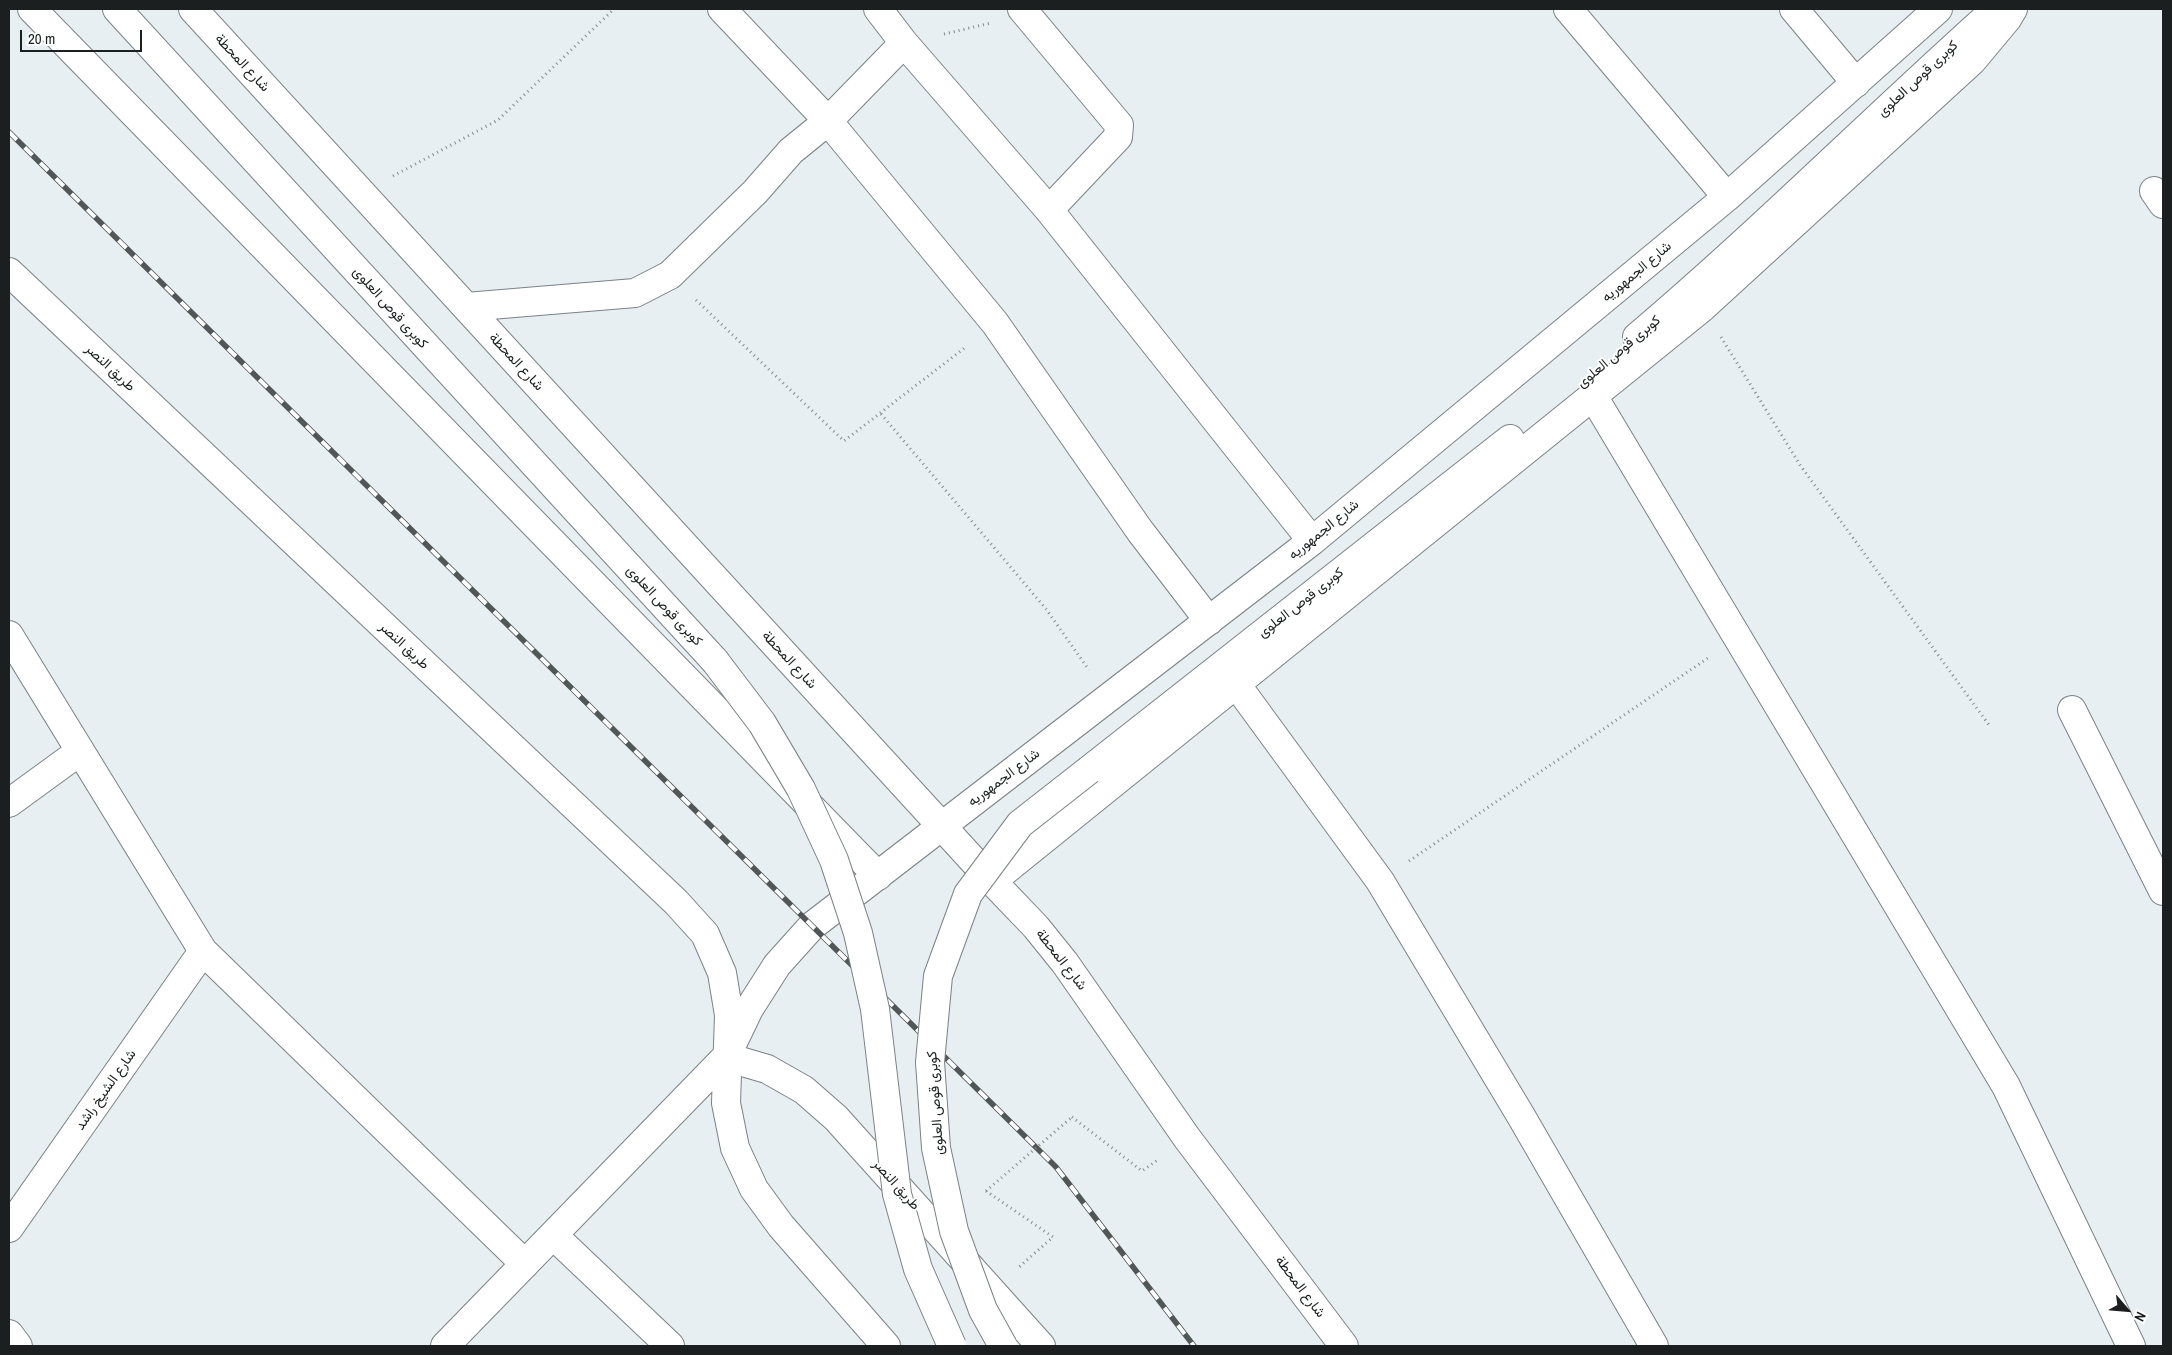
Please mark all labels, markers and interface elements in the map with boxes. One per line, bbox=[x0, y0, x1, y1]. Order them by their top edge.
scale bar bbox=[22, 20, 145, 52]
text: 20 m bbox=[28, 28, 55, 49]
street label: شارع المحطة bbox=[211, 31, 273, 95]
street label: كوبرى قوص العلوى bbox=[1874, 37, 1962, 121]
street label: شارع الجمهوريه bbox=[1599, 238, 1675, 306]
street label: كوبرى قوص العلوى bbox=[349, 264, 431, 352]
street label: كوبرى قوص العلوى bbox=[1574, 312, 1664, 392]
street label: شارع المحطة bbox=[485, 330, 547, 394]
street label: طريق النصر bbox=[81, 341, 139, 395]
street label: شارع الجمهوريه bbox=[1285, 496, 1363, 564]
street label: كوبرى قوص العلوى bbox=[622, 562, 706, 650]
street label: كوبرى قوص العلوى bbox=[1255, 564, 1347, 642]
street label: طريق النصر bbox=[375, 619, 433, 673]
street label: شارع المحطة bbox=[758, 628, 820, 692]
street label: شارع الجمهوريه bbox=[965, 745, 1043, 811]
street label: شارع المحطة bbox=[1032, 926, 1090, 994]
street label: شارع الشيخ راشد bbox=[72, 1046, 140, 1134]
street label: كوبرى قوص العلوى bbox=[924, 1050, 948, 1156]
street label: طريق النصر bbox=[869, 1156, 923, 1214]
street label: شارع المحطة bbox=[1271, 1253, 1329, 1321]
north arrow bbox=[2102, 1285, 2152, 1335]
text: N bbox=[2130, 1309, 2150, 1325]

